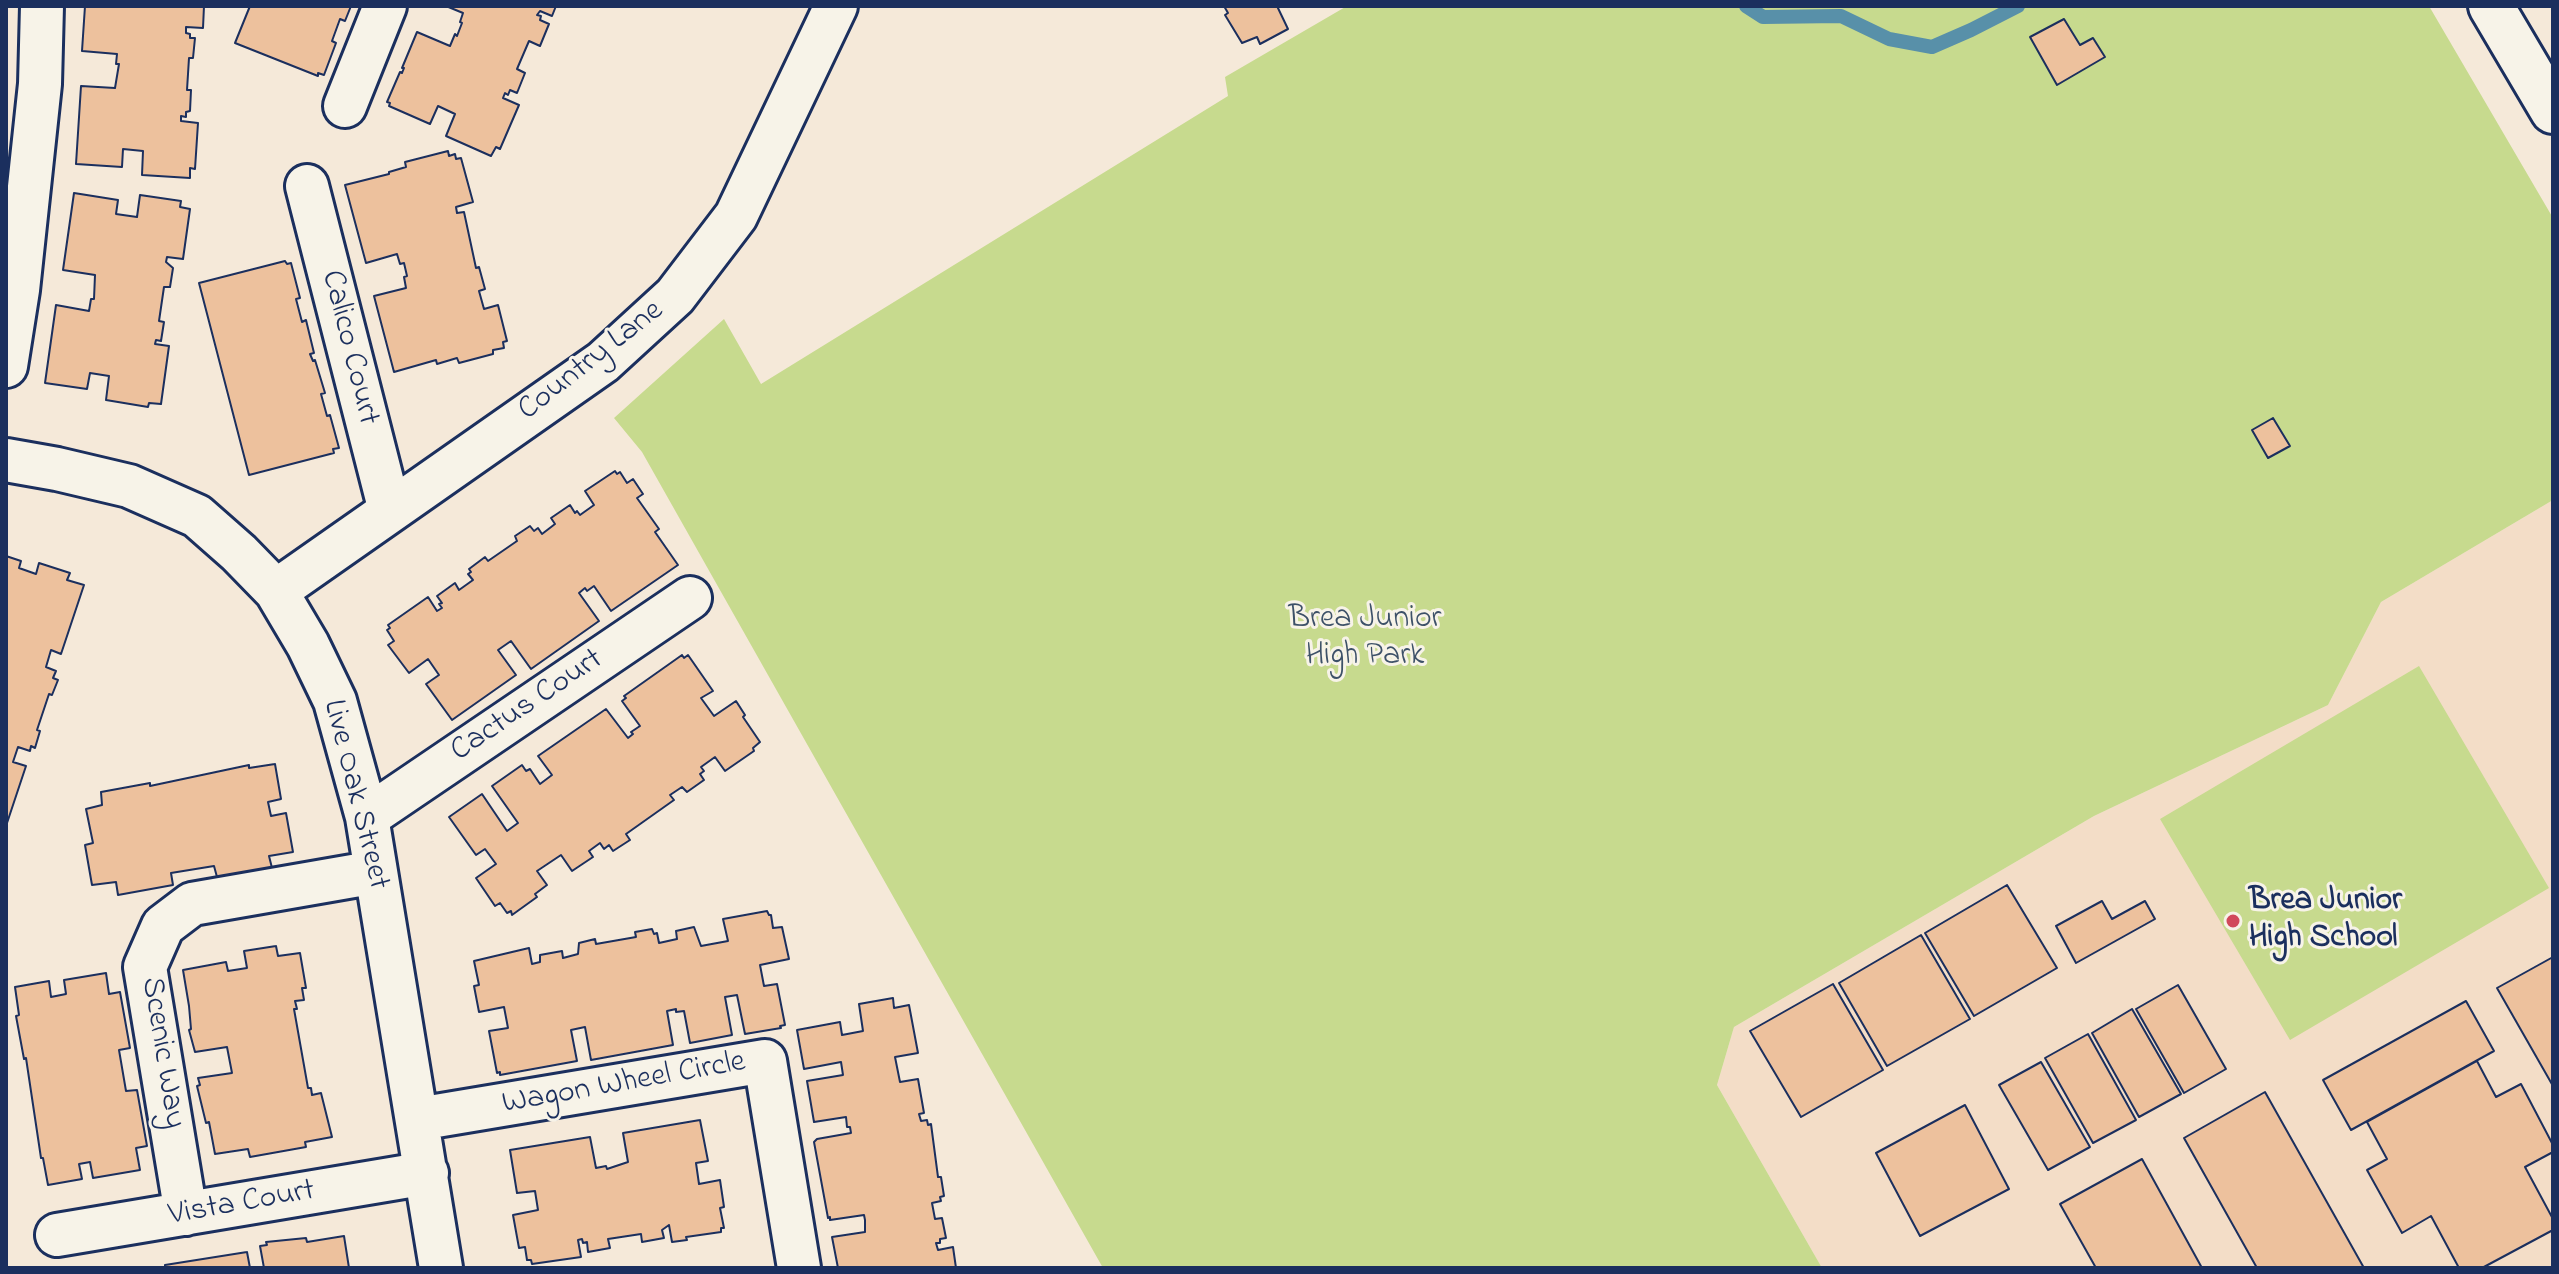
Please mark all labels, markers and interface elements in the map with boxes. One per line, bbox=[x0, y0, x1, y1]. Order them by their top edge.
street label: Calico Court bbox=[310, 267, 386, 429]
street label: Country Lane bbox=[512, 293, 672, 431]
park label: Brea Junior High Park bbox=[1289, 602, 1441, 677]
street label: Cactus Court bbox=[445, 642, 611, 772]
street label: Live Oak Street bbox=[312, 696, 396, 894]
place label: Brea Junior High School bbox=[2249, 884, 2402, 959]
marker: Brea Junior High School bbox=[2224, 912, 2242, 930]
street label: Scenic Way bbox=[130, 975, 192, 1131]
street label: Wagon Wheel Circle bbox=[499, 1045, 749, 1125]
street label: Vista Court bbox=[166, 1173, 318, 1237]

